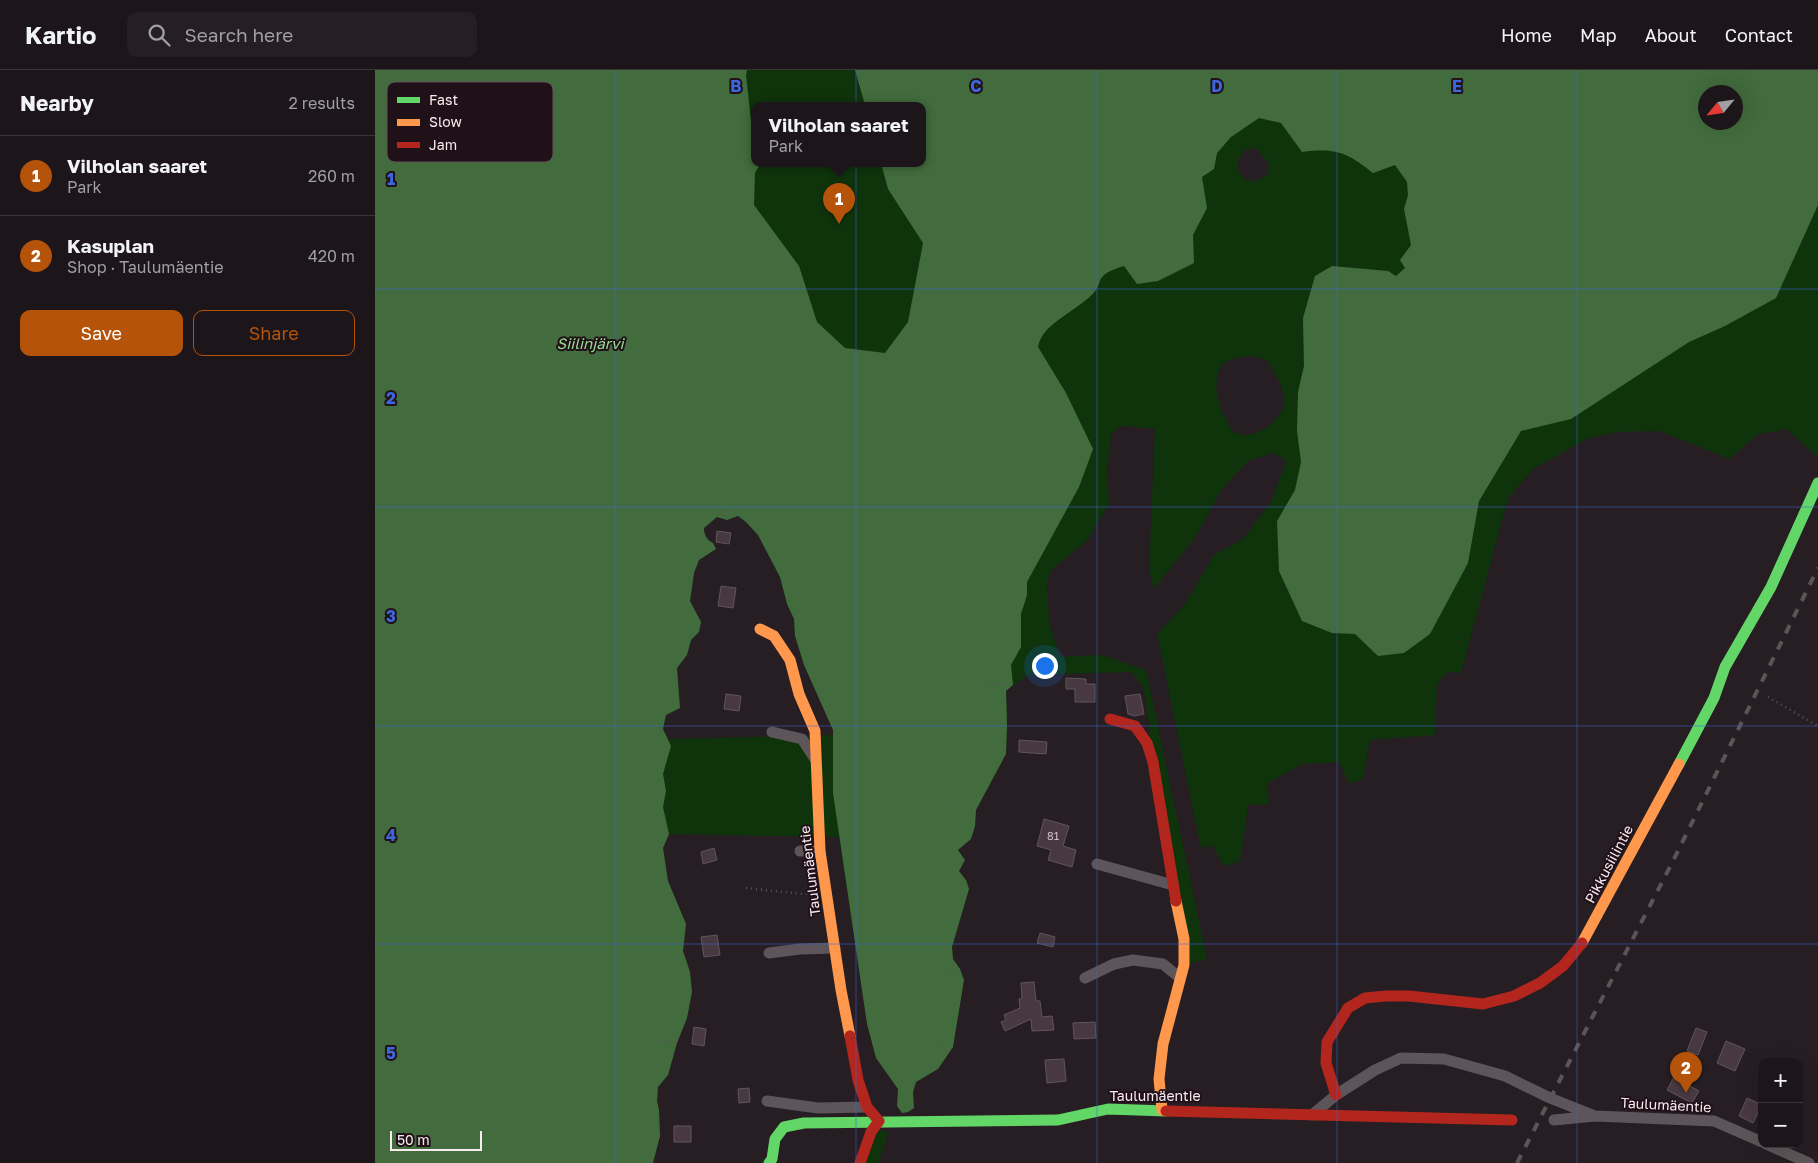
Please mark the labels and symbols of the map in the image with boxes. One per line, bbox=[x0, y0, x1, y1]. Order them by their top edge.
text: B bbox=[730, 76, 742, 96]
text: C bbox=[970, 76, 982, 96]
text: D bbox=[1211, 76, 1223, 96]
text: E bbox=[1452, 76, 1462, 96]
legend bbox=[387, 82, 553, 162]
north arrow bbox=[1698, 85, 1743, 130]
text: Fast bbox=[429, 91, 458, 108]
text: Slow bbox=[429, 113, 462, 130]
text: Jam bbox=[429, 136, 457, 153]
text: 1 bbox=[387, 169, 395, 189]
pin: 1 bbox=[823, 183, 855, 224]
water label: Siilinjärvi bbox=[557, 334, 625, 353]
text: 2 bbox=[386, 388, 396, 408]
text: 3 bbox=[386, 606, 396, 626]
your location bbox=[1032, 653, 1058, 679]
street label: Pikkusiilintie bbox=[1581, 822, 1636, 906]
text: 4 bbox=[386, 825, 396, 845]
street label: Taulumäentie bbox=[796, 825, 823, 917]
house number: 81 bbox=[1047, 829, 1059, 842]
text: 5 bbox=[386, 1043, 396, 1063]
pin: 2 bbox=[1670, 1052, 1702, 1093]
street label: Taulumäentie bbox=[1109, 1087, 1201, 1104]
street label: Taulumäentie bbox=[1620, 1094, 1712, 1115]
scale bar bbox=[390, 1128, 483, 1151]

